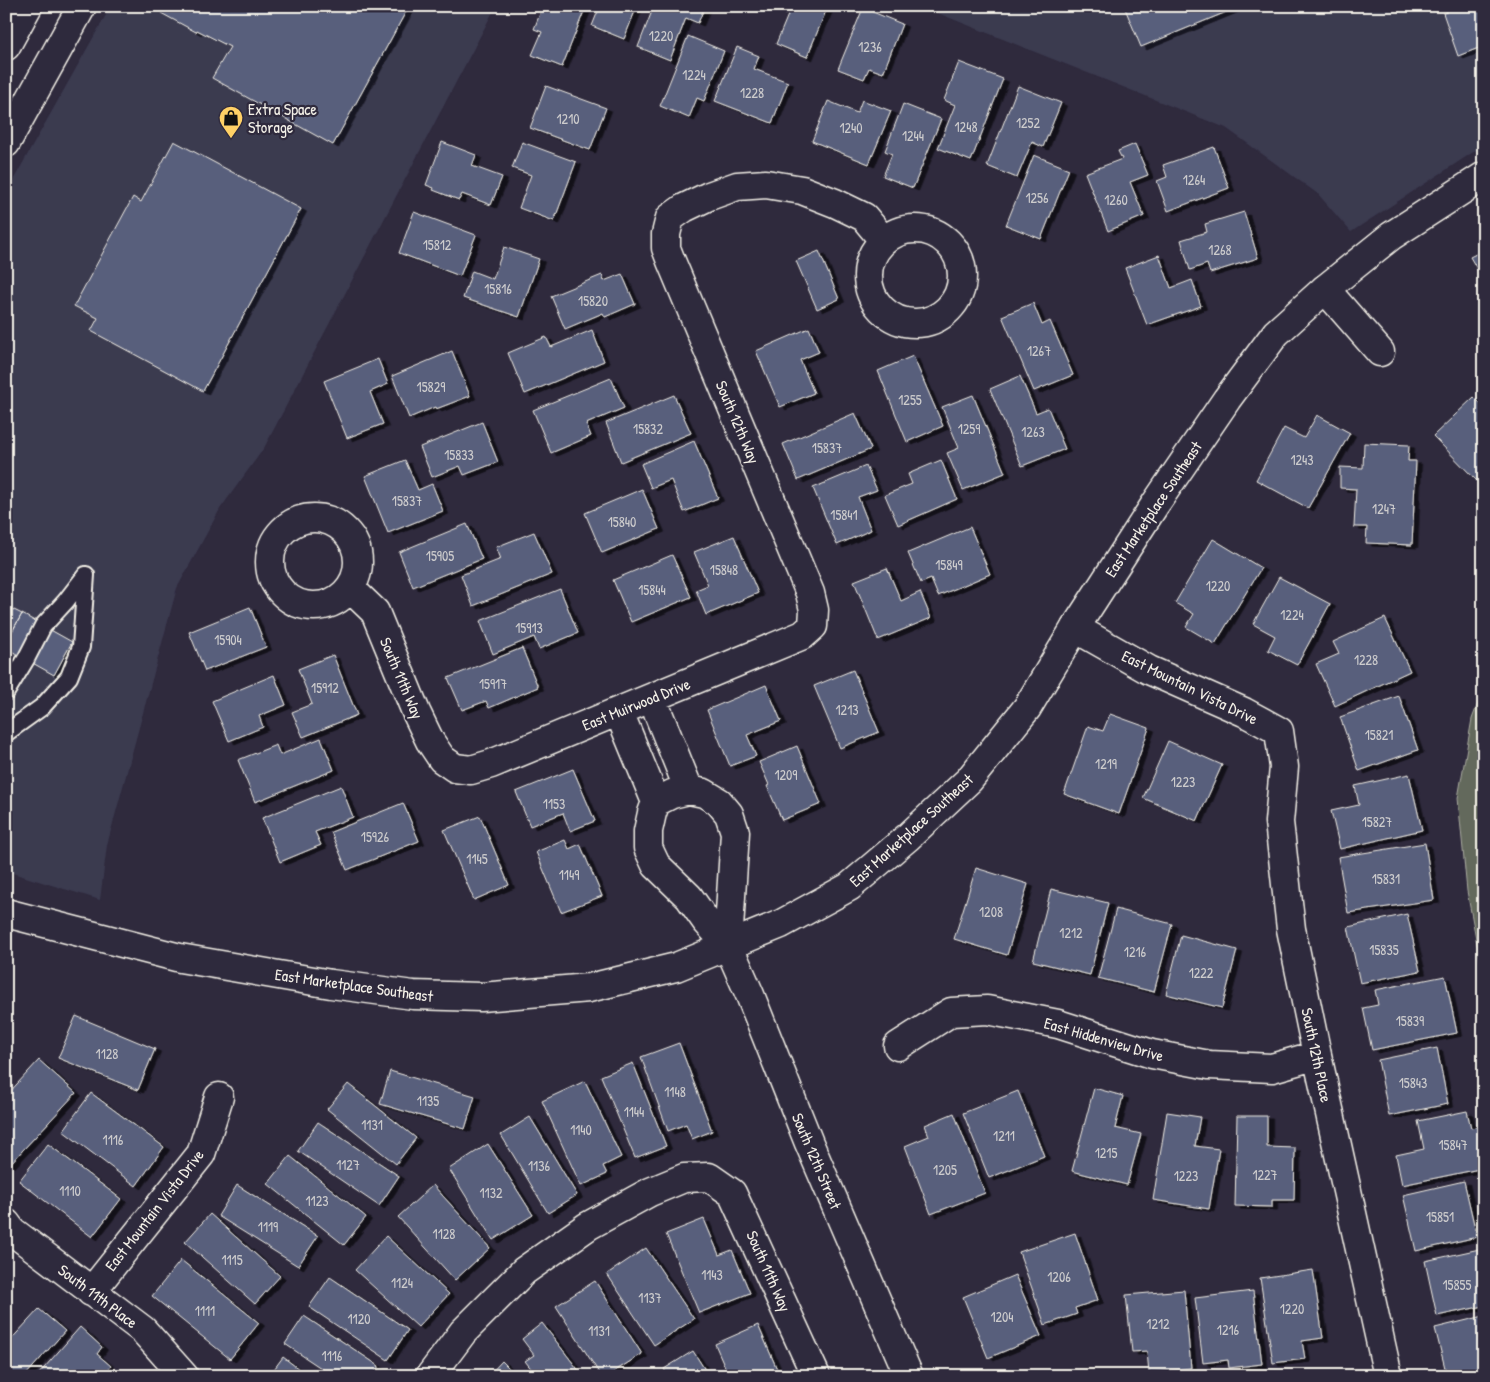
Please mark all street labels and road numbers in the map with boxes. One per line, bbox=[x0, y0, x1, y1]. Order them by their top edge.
street label: South 12th Way bbox=[711, 377, 765, 467]
street label: East Marketplace Southeast bbox=[1099, 436, 1207, 581]
street label: South 11th Way bbox=[375, 634, 429, 722]
street label: East Mountain Vista Drive bbox=[1118, 644, 1262, 730]
street label: East Muirwood Drive bbox=[579, 672, 694, 736]
street label: East Marketplace Southeast bbox=[844, 768, 978, 892]
street label: East Marketplace Southeast bbox=[273, 963, 435, 1007]
street label: South 12th Place bbox=[1296, 1006, 1338, 1105]
street label: East Hiddenview Drive bbox=[1042, 1011, 1167, 1067]
street label: South 12th Street bbox=[787, 1110, 847, 1213]
street label: East Mountain Vista Drive bbox=[100, 1144, 209, 1275]
street label: South 11th Way bbox=[741, 1227, 797, 1315]
street label: South 11th Place bbox=[54, 1259, 143, 1334]

